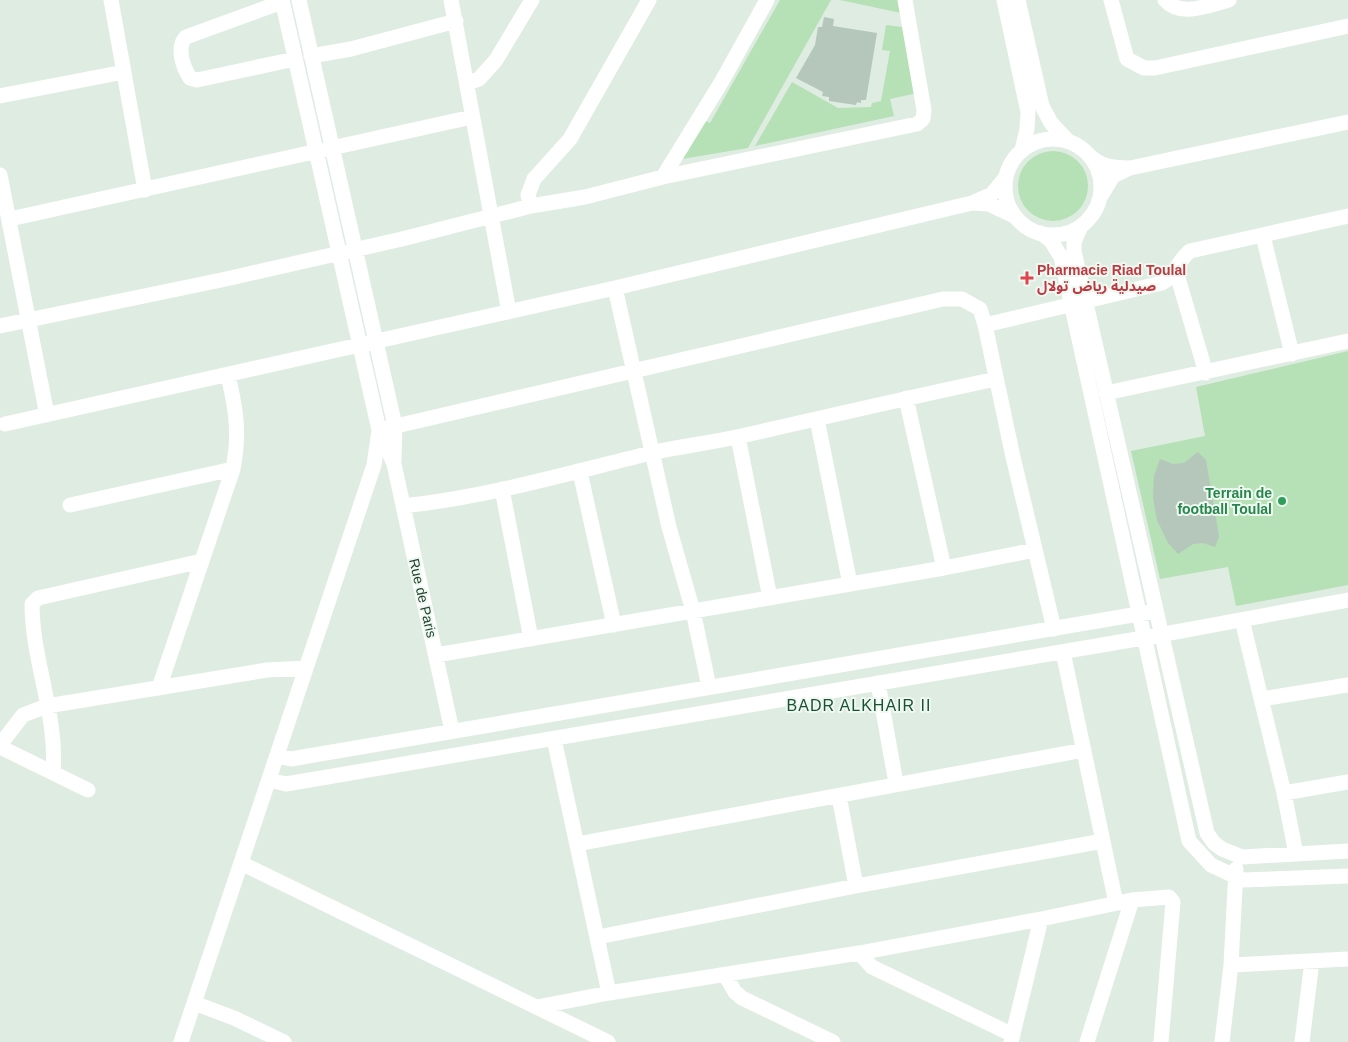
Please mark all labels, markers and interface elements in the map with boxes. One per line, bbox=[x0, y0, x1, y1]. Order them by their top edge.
place label: Pharmacie Riad Toulal صيدلية رياض تولال bbox=[1037, 262, 1186, 295]
marker: Pharmacie Riad Toulal صيدلية رياض تولال bbox=[1021, 272, 1033, 284]
place label: Terrain de football Toulal bbox=[1177, 485, 1272, 517]
marker: Terrain de football Toulal bbox=[1276, 495, 1288, 507]
street label: Rue de Paris bbox=[406, 557, 440, 639]
district label: BADR ALKHAIR II bbox=[787, 697, 931, 714]

